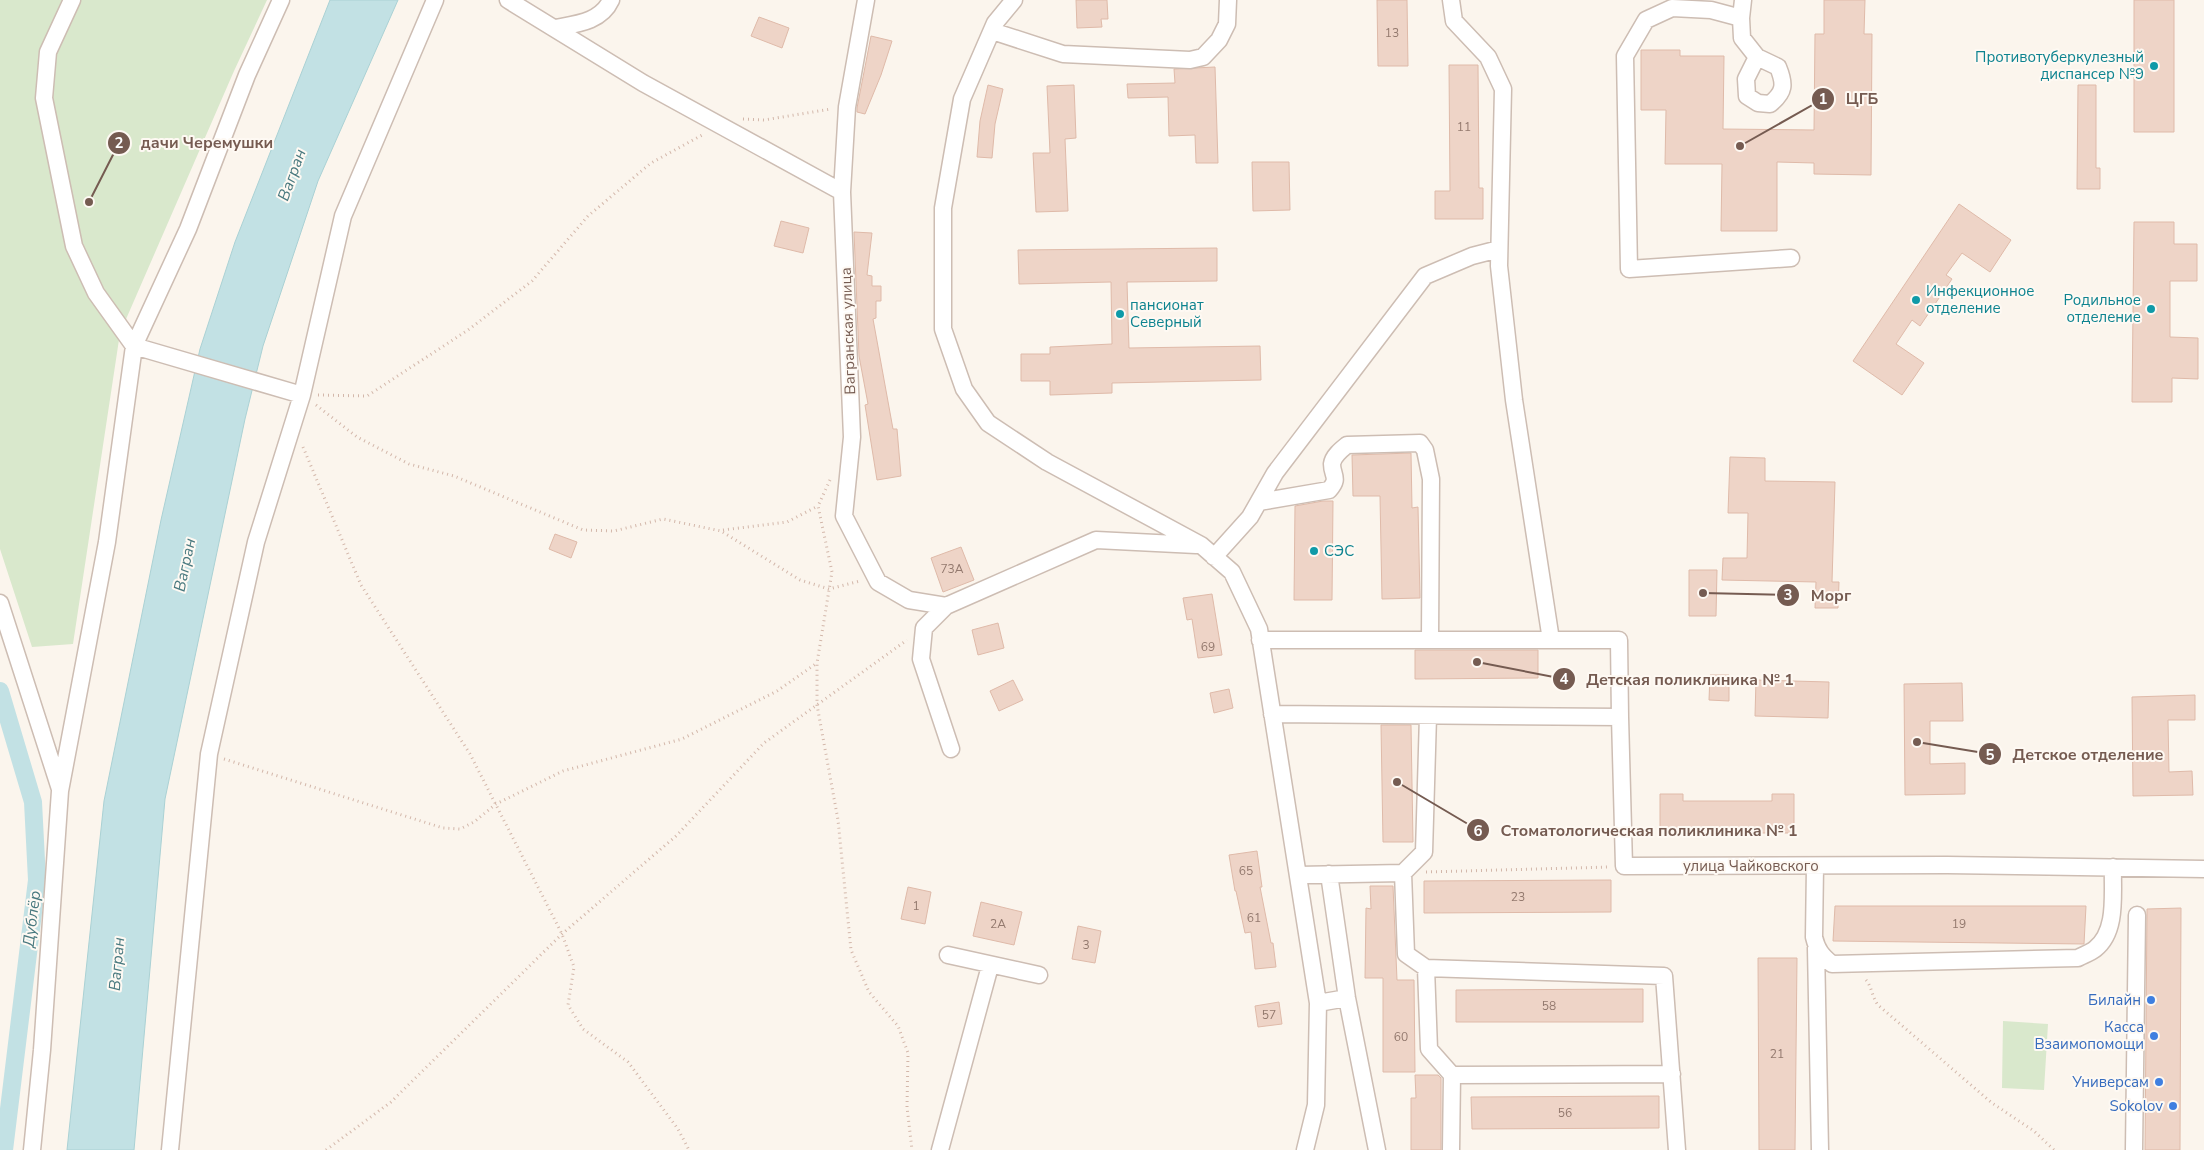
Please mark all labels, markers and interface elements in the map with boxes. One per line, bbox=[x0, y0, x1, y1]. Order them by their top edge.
house number: 13 bbox=[1385, 25, 1399, 41]
place label: Противотуберкулезный диспансер №9 bbox=[1975, 47, 2144, 84]
marker: Противотуберкулезный диспансер №9 bbox=[2148, 60, 2160, 72]
callout: ЦГБ bbox=[1810, 83, 1888, 114]
text: ЦГБ bbox=[1846, 88, 1879, 110]
text: 1 bbox=[1818, 89, 1828, 109]
house number: 11 bbox=[1457, 119, 1471, 135]
callout: дачи Черемушки bbox=[106, 127, 283, 158]
text: дачи Черемушки bbox=[141, 132, 273, 154]
text: 2 bbox=[114, 133, 124, 153]
water label: Вагран bbox=[272, 146, 312, 204]
street label: Вагранская улица bbox=[836, 267, 860, 395]
place label: Инфекционное отделение bbox=[1926, 281, 2034, 318]
place label: Родильное отделение bbox=[2064, 290, 2141, 327]
marker: Инфекционное отделение bbox=[1910, 294, 1922, 306]
place label: пансионат Северный bbox=[1130, 295, 1204, 332]
marker: Родильное отделение bbox=[2145, 303, 2157, 315]
marker: пансионат Северный bbox=[1114, 308, 1126, 320]
water label: Вагран bbox=[169, 536, 201, 594]
place label: СЭС bbox=[1324, 541, 1354, 561]
marker: СЭС bbox=[1308, 545, 1320, 557]
house number: 73А bbox=[940, 561, 964, 577]
callout: Морг bbox=[1776, 580, 1861, 611]
text: 3 bbox=[1783, 585, 1793, 605]
text: Морг bbox=[1811, 585, 1852, 607]
house number: 69 bbox=[1201, 639, 1215, 655]
callout: Детская поликлиника № 1 bbox=[1551, 664, 1804, 695]
text: 4 bbox=[1559, 669, 1569, 689]
text: Детская поликлиника № 1 bbox=[1586, 669, 1794, 691]
callout: Детское отделение bbox=[1977, 739, 2173, 770]
text: Детское отделение bbox=[2013, 744, 2164, 766]
text: 5 bbox=[1985, 745, 1995, 765]
callout: Стоматологическая поликлиника № 1 bbox=[1466, 815, 1808, 846]
text: Стоматологическая поликлиника № 1 bbox=[1500, 820, 1798, 842]
text: 6 bbox=[1473, 821, 1483, 841]
street label: улица Чайковского bbox=[1683, 856, 1819, 876]
house number: 65 bbox=[1239, 863, 1253, 879]
water label: Дублёр bbox=[18, 889, 46, 950]
house number: 23 bbox=[1511, 889, 1525, 905]
house number: 1 bbox=[912, 898, 920, 914]
house number: 61 bbox=[1247, 910, 1261, 926]
house number: 2А bbox=[990, 916, 1006, 932]
house number: 19 bbox=[1952, 916, 1966, 932]
water label: Вагран bbox=[104, 936, 130, 992]
house number: 3 bbox=[1082, 937, 1090, 953]
place label: Билайн bbox=[2088, 990, 2141, 1010]
marker: Билайн bbox=[2145, 994, 2157, 1006]
house number: 58 bbox=[1542, 998, 1556, 1014]
house number: 57 bbox=[1262, 1007, 1276, 1023]
place label: Касса Взаимопомощи bbox=[2034, 1017, 2144, 1054]
house number: 60 bbox=[1394, 1029, 1408, 1045]
marker: Касса Взаимопомощи bbox=[2148, 1030, 2160, 1042]
house number: 21 bbox=[1770, 1046, 1784, 1062]
place label: Универсам bbox=[2071, 1072, 2149, 1092]
marker: Универсам bbox=[2153, 1076, 2165, 1088]
place label: Sokolov bbox=[2109, 1096, 2163, 1116]
marker: Sokolov bbox=[2167, 1100, 2179, 1112]
house number: 56 bbox=[1558, 1105, 1572, 1121]

